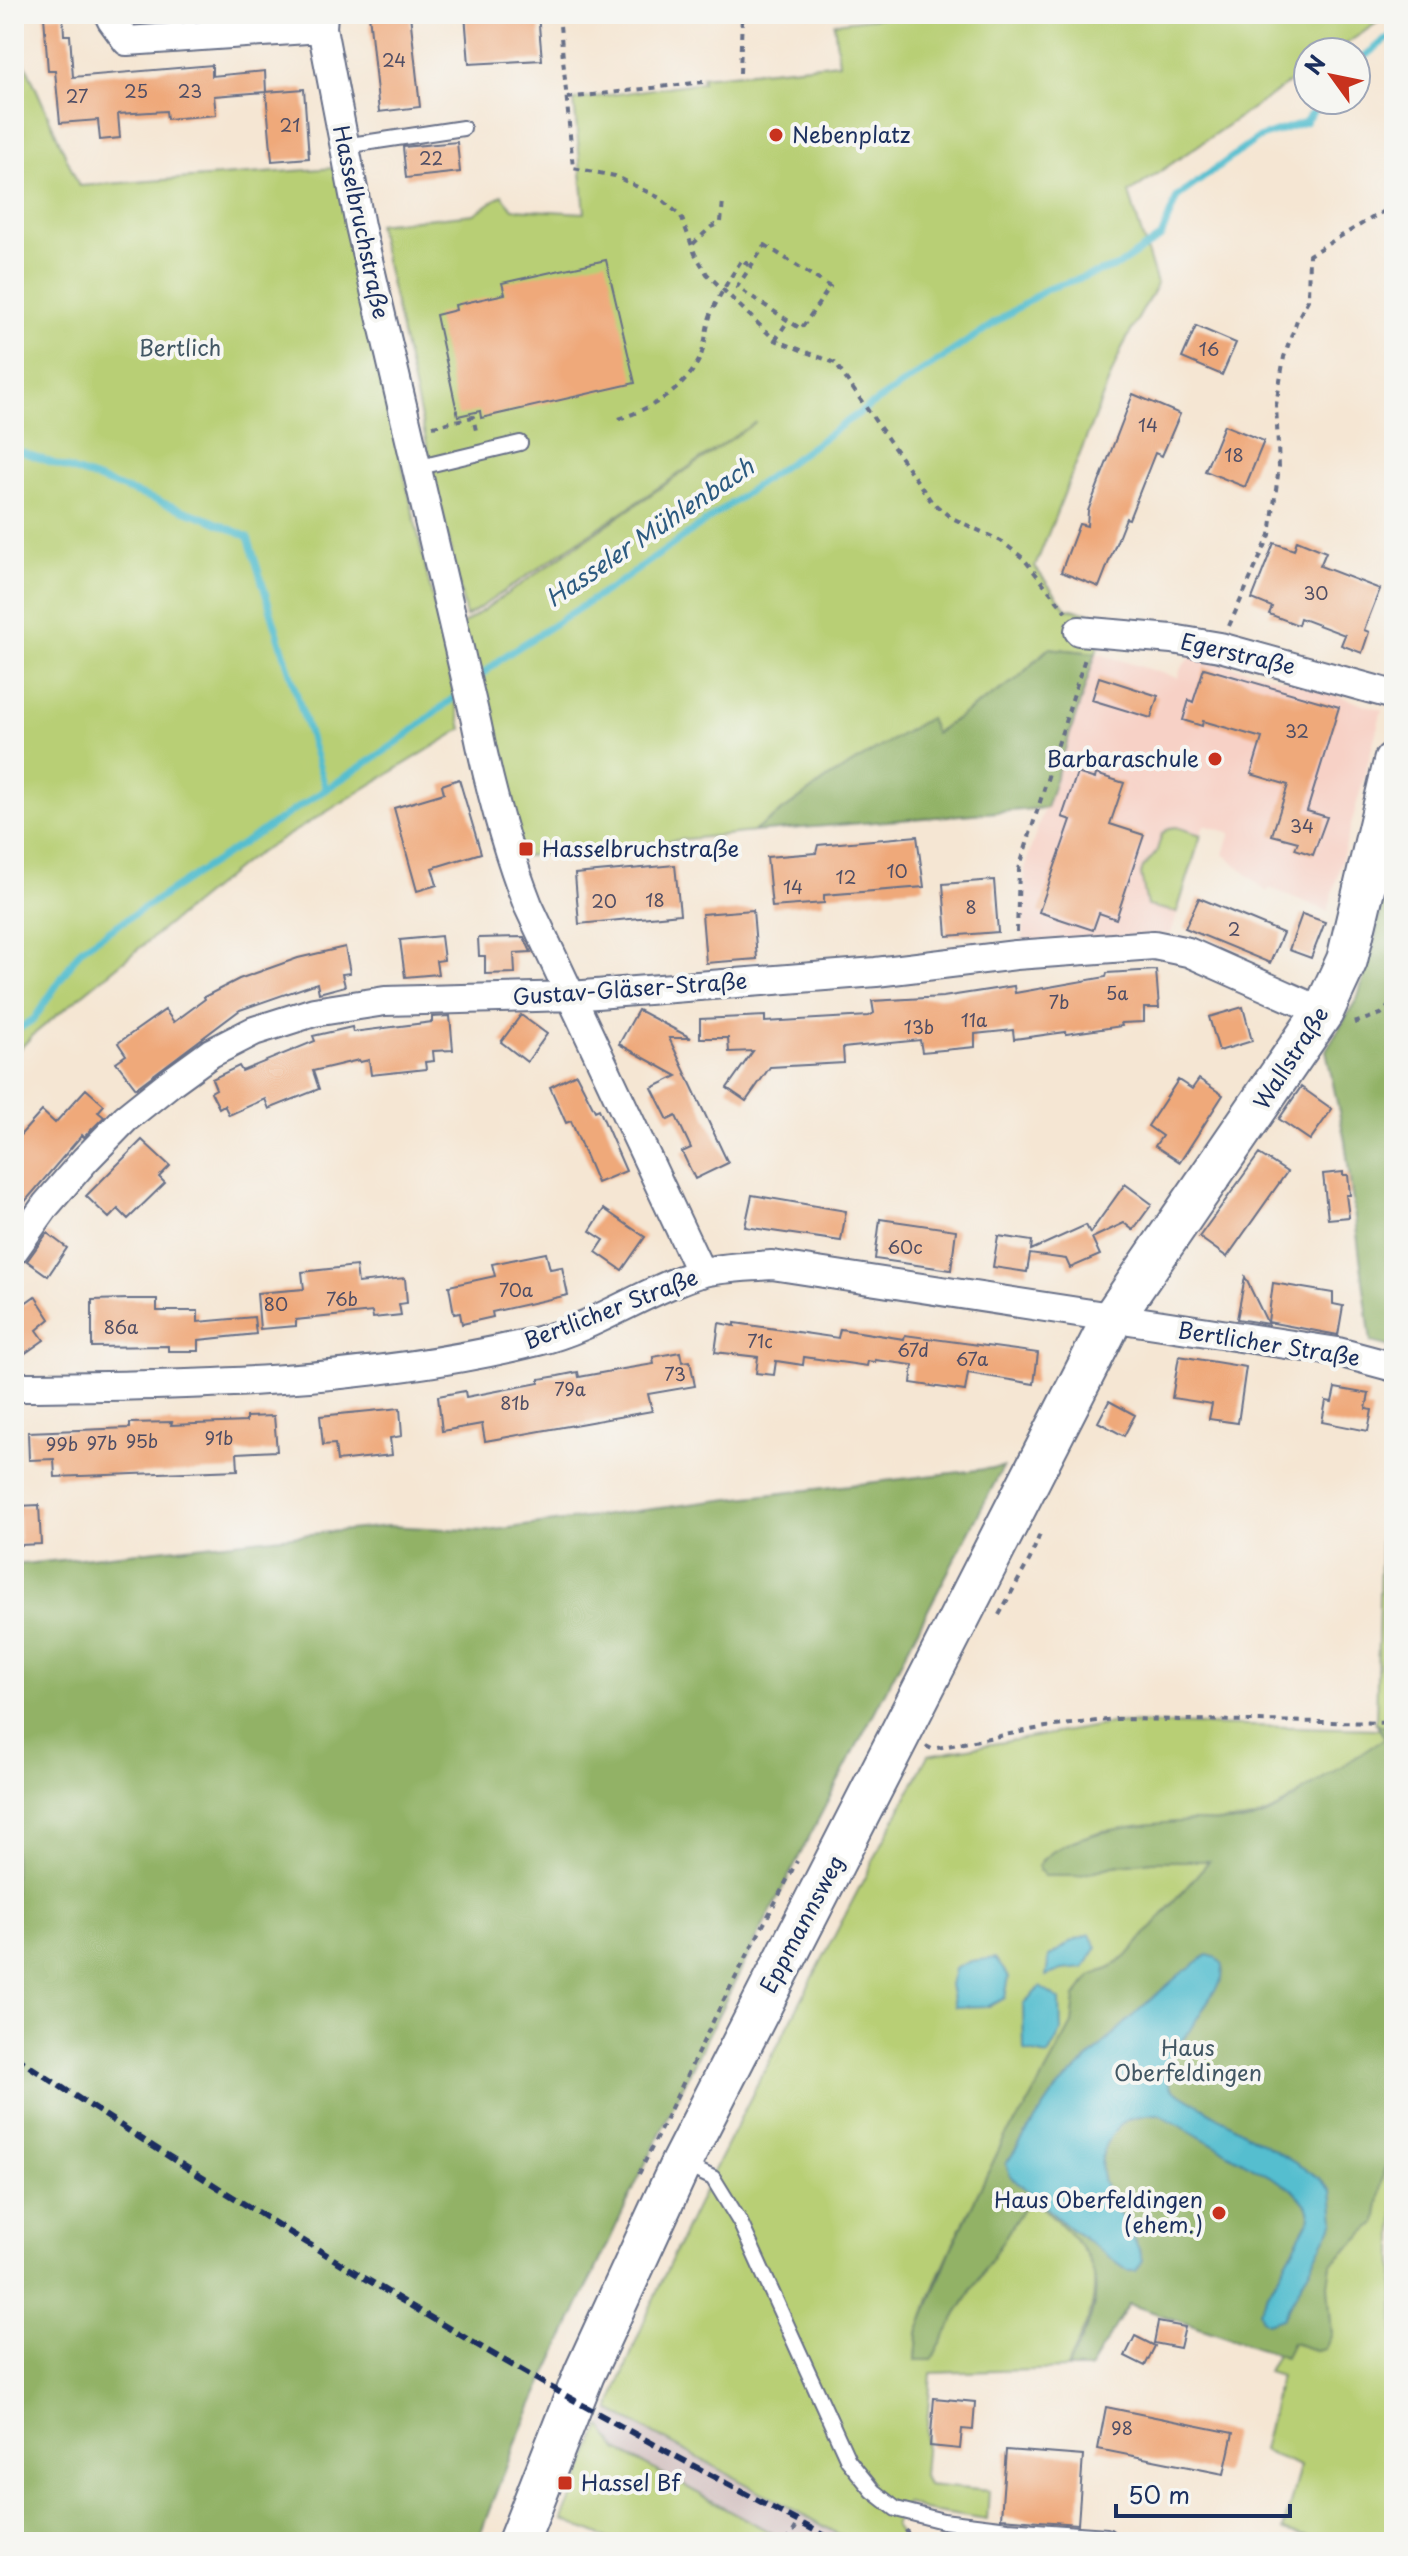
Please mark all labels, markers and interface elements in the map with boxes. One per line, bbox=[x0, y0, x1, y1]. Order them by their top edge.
north arrow bbox=[1292, 36, 1372, 116]
house number: 24 bbox=[382, 46, 406, 73]
text: N bbox=[1295, 48, 1333, 81]
house number: 25 bbox=[124, 77, 148, 104]
house number: 23 bbox=[178, 77, 202, 104]
house number: 27 bbox=[66, 82, 88, 109]
house number: 21 bbox=[280, 111, 300, 138]
place label: Nebenplatz bbox=[792, 117, 911, 150]
street label: Hasselbruchstraße bbox=[326, 122, 399, 322]
marker: Nebenplatz bbox=[767, 126, 785, 144]
house number: 22 bbox=[419, 144, 443, 171]
park label: Bertlich bbox=[139, 330, 221, 363]
house number: 16 bbox=[1199, 335, 1219, 362]
house number: 14 bbox=[1138, 411, 1158, 438]
house number: 18 bbox=[1224, 441, 1244, 468]
water label: Hasseler Mühlenbach bbox=[537, 447, 761, 615]
house number: 30 bbox=[1303, 579, 1329, 606]
street label: Egerstraße bbox=[1178, 623, 1299, 682]
house number: 32 bbox=[1285, 717, 1309, 744]
place label: Barbaraschule bbox=[1047, 741, 1199, 774]
marker: Barbaraschule bbox=[1206, 750, 1224, 768]
house number: 34 bbox=[1290, 812, 1314, 839]
place label: Hasselbruchstraße bbox=[542, 831, 739, 864]
marker: Hasselbruchstraße bbox=[517, 840, 535, 858]
house number: 10 bbox=[886, 857, 908, 884]
house number: 12 bbox=[836, 863, 856, 890]
house number: 14 bbox=[783, 873, 803, 900]
house number: 18 bbox=[645, 886, 665, 913]
house number: 20 bbox=[591, 887, 617, 914]
house number: 8 bbox=[965, 893, 977, 920]
house number: 2 bbox=[1228, 915, 1240, 942]
street label: Gustav-Gläser-Straße bbox=[512, 963, 748, 1012]
house number: 5a bbox=[1106, 979, 1128, 1006]
house number: 7b bbox=[1049, 988, 1069, 1015]
street label: Wallstraße bbox=[1244, 999, 1336, 1115]
house number: 11a bbox=[961, 1006, 988, 1033]
house number: 13b bbox=[904, 1013, 934, 1040]
house number: 60c bbox=[887, 1233, 923, 1260]
street label: Bertlicher Straße bbox=[519, 1259, 702, 1356]
house number: 70a bbox=[499, 1276, 534, 1303]
house number: 76b bbox=[326, 1285, 358, 1312]
house number: 80 bbox=[264, 1290, 288, 1317]
street label: Bertlicher Straße bbox=[1176, 1312, 1363, 1373]
house number: 86a bbox=[104, 1313, 139, 1340]
house number: 71c bbox=[747, 1327, 773, 1354]
house number: 67d bbox=[897, 1336, 929, 1363]
house number: 67a bbox=[956, 1345, 989, 1372]
house number: 73 bbox=[664, 1360, 686, 1387]
house number: 79a bbox=[554, 1375, 586, 1402]
house number: 81b bbox=[500, 1389, 530, 1416]
house number: 91b bbox=[205, 1424, 233, 1451]
house number: 95b bbox=[126, 1427, 158, 1454]
house number: 97b bbox=[87, 1429, 117, 1456]
house number: 99b bbox=[46, 1430, 78, 1457]
street label: Eppmannsweg bbox=[750, 1848, 851, 1998]
park label: Haus Oberfeldingen bbox=[1114, 2030, 1262, 2088]
place label: Haus Oberfeldingen (ehem.) bbox=[994, 2182, 1203, 2240]
marker: Haus Oberfeldingen (ehem.) bbox=[1210, 2204, 1228, 2222]
house number: 98 bbox=[1111, 2414, 1133, 2441]
place label: Hassel Bf bbox=[581, 2465, 682, 2498]
scale bar bbox=[1116, 2468, 1290, 2518]
marker: Hassel Bf bbox=[556, 2474, 574, 2492]
text: 50 m bbox=[1128, 2476, 1190, 2512]

